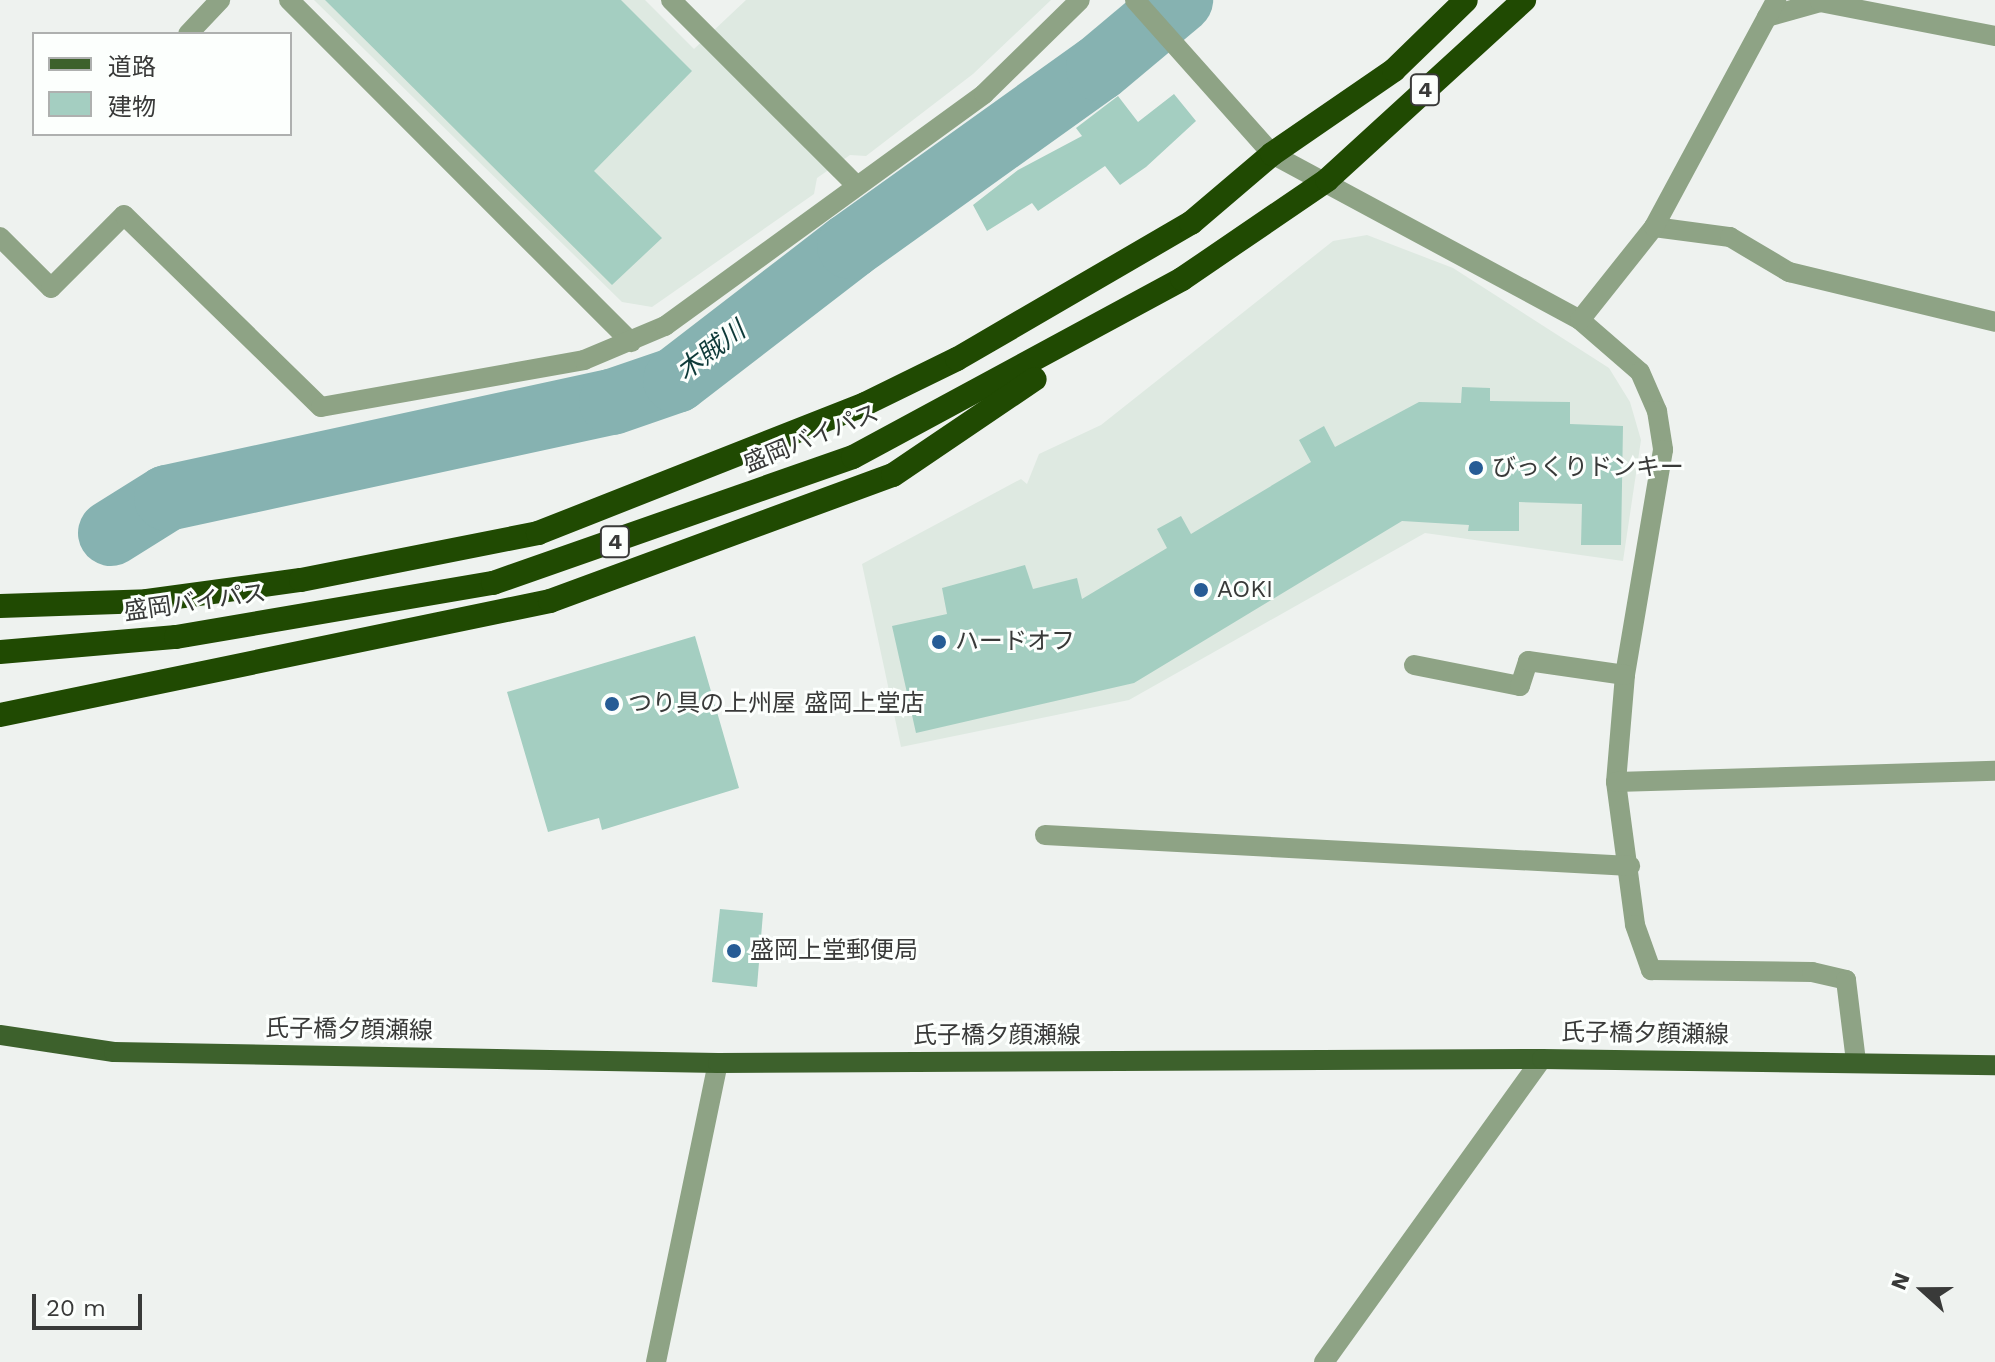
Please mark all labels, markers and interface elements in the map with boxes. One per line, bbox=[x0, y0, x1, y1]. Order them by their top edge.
legend bbox=[32, 32, 292, 136]
text: 道路 bbox=[108, 53, 156, 81]
road number: 4 bbox=[1409, 72, 1441, 108]
text: 建物 bbox=[108, 93, 156, 121]
water label: 木賊川 bbox=[670, 315, 752, 387]
street label: 盛岡バイパス bbox=[739, 399, 883, 479]
place label: びっくりドンキー bbox=[1492, 454, 1684, 482]
marker: びっくりドンキー bbox=[1467, 459, 1485, 477]
road number: 4 bbox=[599, 524, 631, 560]
place label: AOKI bbox=[1217, 576, 1273, 604]
street label: 盛岡バイパス bbox=[122, 579, 268, 627]
marker: AOKI bbox=[1192, 581, 1210, 599]
place label: ハードオフ bbox=[955, 628, 1075, 656]
marker: ハードオフ bbox=[930, 633, 948, 651]
place label: つり具の上州屋 盛岡上堂店 bbox=[628, 690, 924, 718]
marker: つり具の上州屋 盛岡上堂店 bbox=[603, 695, 621, 713]
place label: 盛岡上堂郵便局 bbox=[750, 937, 918, 965]
marker: 盛岡上堂郵便局 bbox=[725, 942, 743, 960]
street label: 氏子橋夕顔瀬線 bbox=[265, 1014, 433, 1046]
street label: 氏子橋夕顔瀬線 bbox=[1561, 1018, 1729, 1050]
street label: 氏子橋夕顔瀬線 bbox=[913, 1022, 1081, 1050]
north arrow bbox=[1883, 1250, 1963, 1330]
text: N bbox=[1886, 1269, 1915, 1293]
scale bar bbox=[36, 1278, 146, 1328]
text: 20 m bbox=[46, 1294, 106, 1322]

